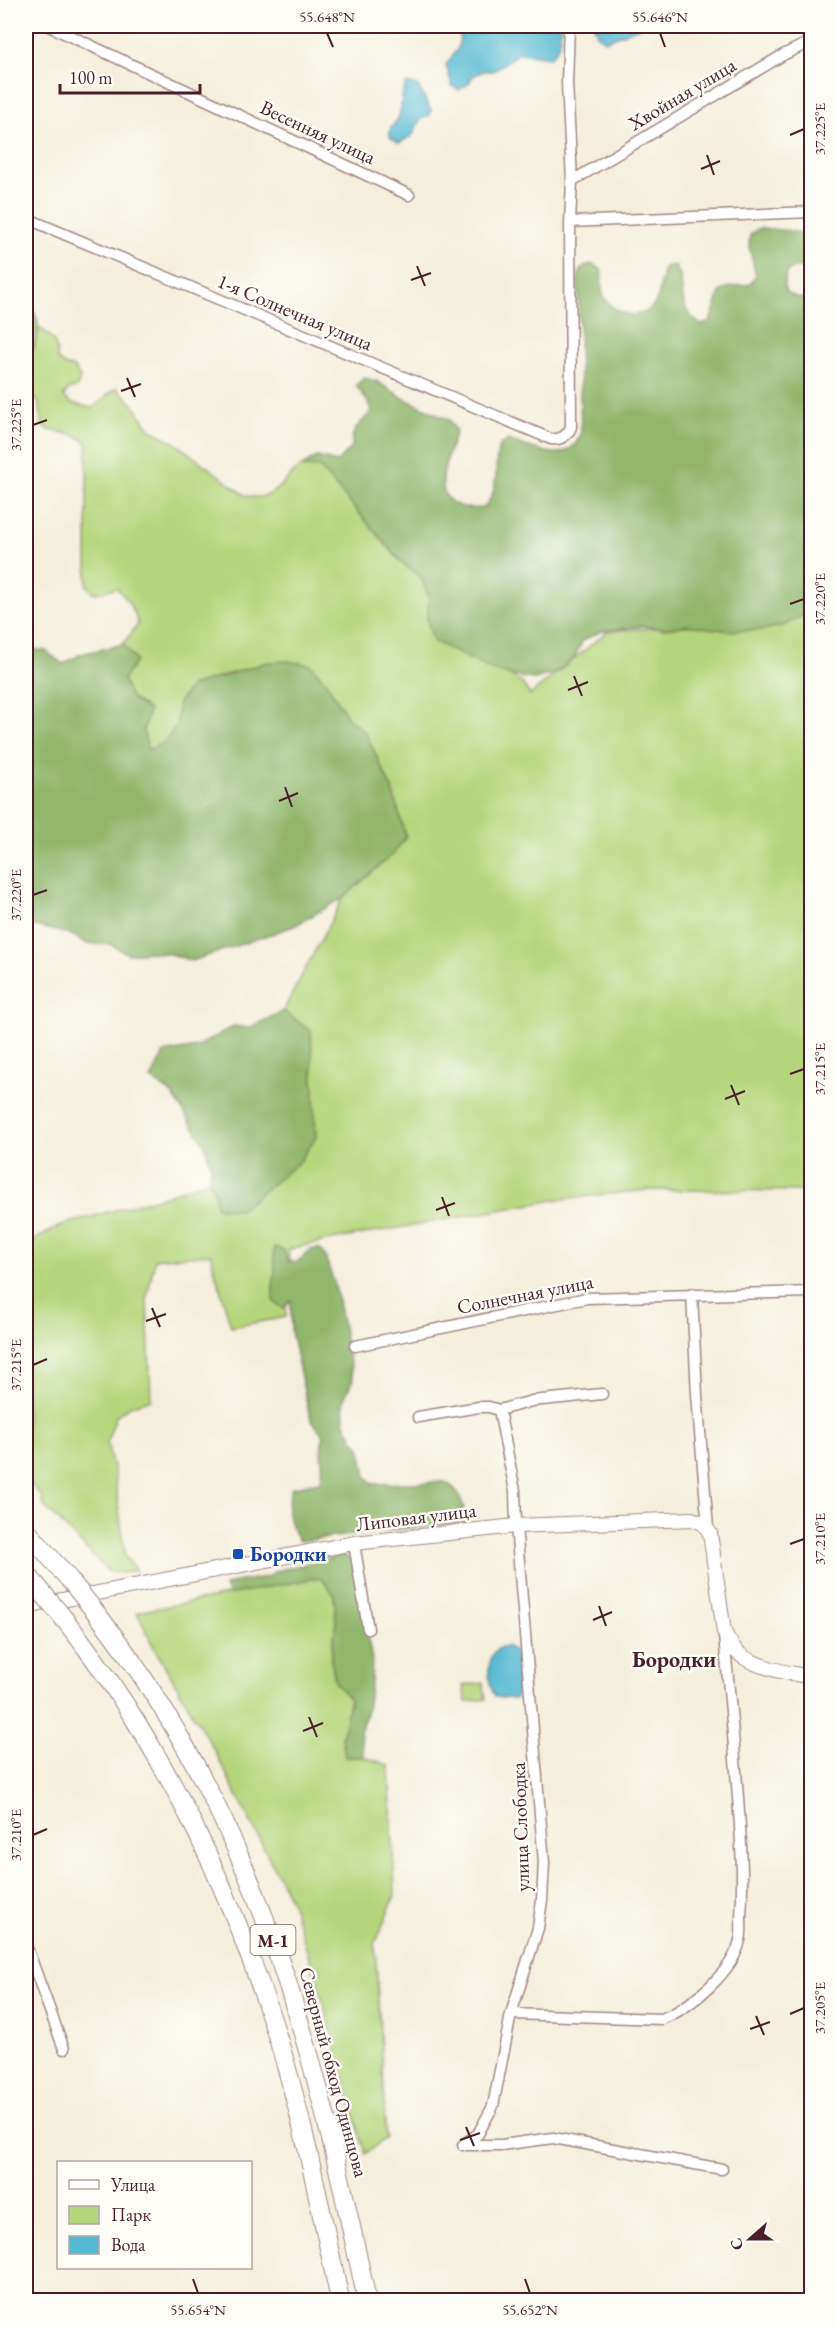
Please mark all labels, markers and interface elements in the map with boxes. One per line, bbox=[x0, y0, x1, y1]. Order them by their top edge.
text: 55.648°N bbox=[299, 7, 355, 26]
text: 55.646°N bbox=[632, 7, 688, 26]
street label: Хвойная улица bbox=[623, 52, 741, 137]
scale bar bbox=[60, 57, 200, 95]
text: 100 m bbox=[69, 66, 113, 89]
street label: Весенняя улица bbox=[256, 94, 380, 170]
text: 37.225°E bbox=[810, 102, 829, 155]
street label: 1-я Солнечная улица bbox=[213, 268, 377, 356]
text: 37.225°E bbox=[6, 398, 25, 451]
text: 37.220°E bbox=[810, 572, 829, 625]
text: 37.220°E bbox=[6, 868, 25, 921]
text: 37.215°E bbox=[810, 1042, 829, 1095]
street label: Солнечная улица bbox=[455, 1268, 595, 1320]
text: 37.215°E bbox=[6, 1338, 25, 1391]
street label: Липовая улица bbox=[354, 1497, 478, 1537]
text: 37.210°E bbox=[810, 1512, 829, 1565]
place label: Бородки bbox=[250, 1541, 327, 1567]
marker: Бородки bbox=[231, 1547, 245, 1561]
district label: Бородки bbox=[632, 1645, 716, 1674]
street label: улица Слободка bbox=[505, 1762, 535, 1892]
text: 37.210°E bbox=[6, 1808, 25, 1861]
road number: М-1 bbox=[250, 1925, 296, 1955]
street label: Северный обход Одинцова bbox=[293, 1964, 375, 2180]
text: 37.205°E bbox=[810, 1981, 829, 2034]
legend bbox=[57, 2161, 252, 2269]
text: Улица bbox=[110, 2173, 156, 2196]
text: Парк bbox=[111, 2203, 151, 2226]
north arrow bbox=[720, 2209, 780, 2269]
text: Вода bbox=[111, 2233, 146, 2256]
text: С bbox=[725, 2235, 748, 2253]
text: 55.654°N bbox=[170, 2300, 226, 2319]
text: 55.652°N bbox=[502, 2300, 558, 2319]

